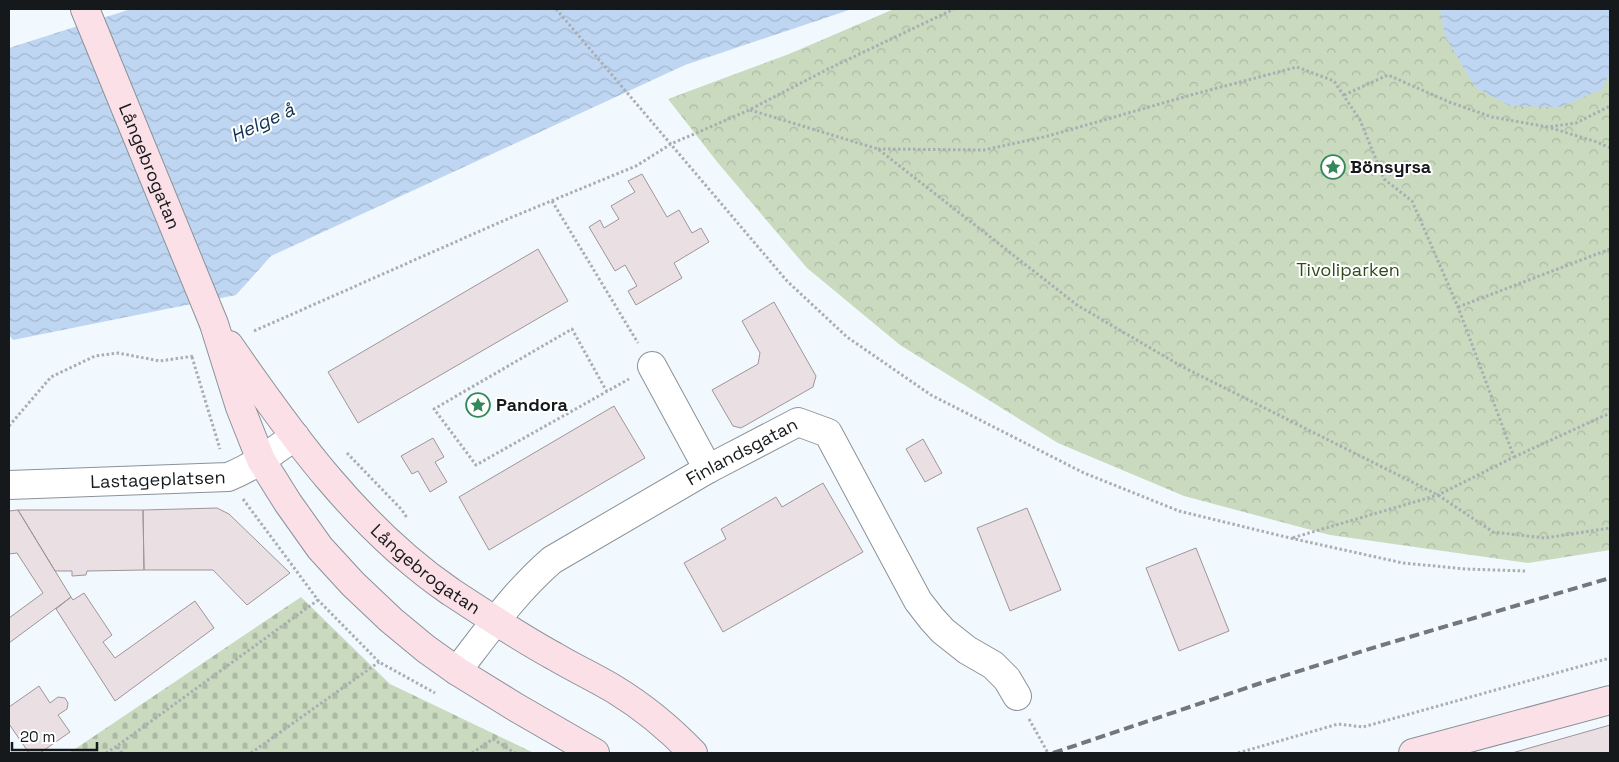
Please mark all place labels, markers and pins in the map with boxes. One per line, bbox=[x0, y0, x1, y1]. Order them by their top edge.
place icon: Bönsyrsa bbox=[1320, 154, 1346, 180]
place label: Bönsyrsa bbox=[1350, 155, 1432, 178]
place icon: Pandora bbox=[465, 392, 491, 418]
place label: Pandora bbox=[496, 393, 569, 416]

